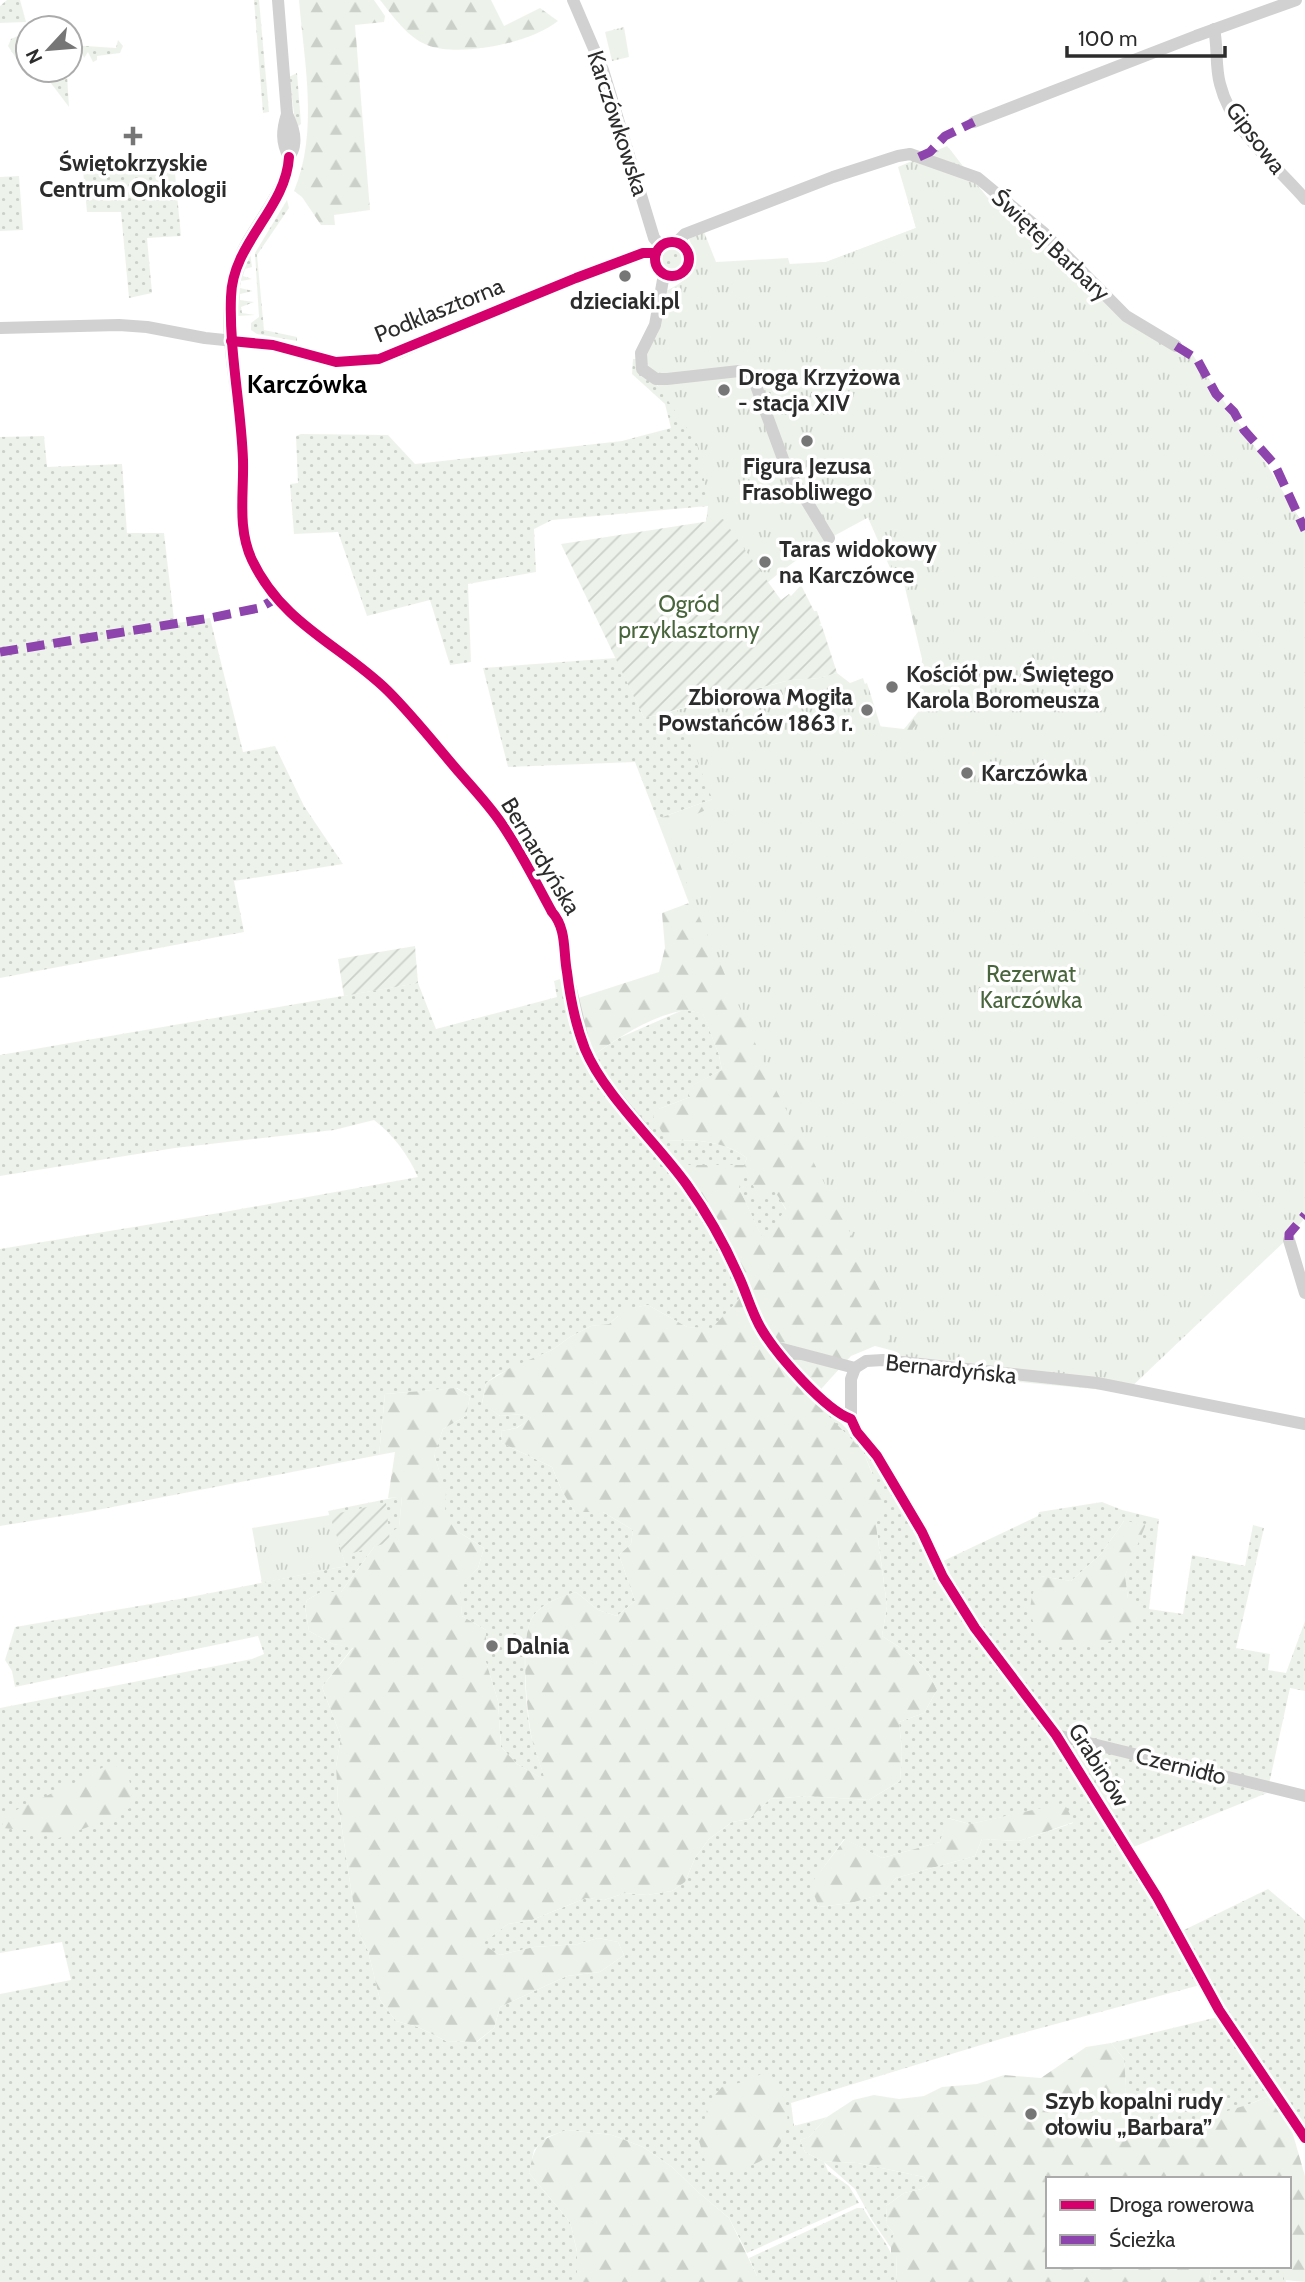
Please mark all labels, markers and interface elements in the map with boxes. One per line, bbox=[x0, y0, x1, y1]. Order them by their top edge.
north arrow bbox=[14, 14, 84, 84]
scale bar bbox=[1067, 14, 1224, 58]
text: 100 m bbox=[1078, 26, 1137, 51]
text: N bbox=[21, 45, 47, 67]
street label: Karczówkowska bbox=[581, 47, 655, 199]
street label: Gipsowa bbox=[1220, 97, 1292, 179]
marker: Świętokrzyskie Centrum Onkologii bbox=[123, 126, 143, 146]
place label: Świętokrzyskie Centrum Onkologii bbox=[39, 149, 227, 203]
street label: Świętej Barbary bbox=[986, 183, 1116, 307]
marker: dzieciaki.pl bbox=[617, 268, 633, 284]
street label: Podklasztorna bbox=[370, 271, 508, 349]
place label: dzieciaki.pl bbox=[570, 287, 680, 315]
place label: Droga Krzyżowa - stacja XIV bbox=[738, 363, 901, 417]
district label: Karczówka bbox=[247, 368, 367, 400]
marker: Droga Krzyżowa - stacja XIV bbox=[716, 382, 732, 398]
marker: Figura Jezusa Frasobliwego bbox=[799, 433, 815, 449]
place label: Figura Jezusa Frasobliwego bbox=[742, 452, 872, 506]
place label: Taras widokowy na Karczówce bbox=[779, 535, 938, 589]
marker: Taras widokowy na Karczówce bbox=[757, 554, 773, 570]
park label: Ogród przyklasztorny bbox=[618, 590, 760, 644]
place label: Kościół pw. Świętego Karola Boromeusza bbox=[906, 660, 1114, 714]
marker: Kościół pw. Świętego Karola Boromeusza bbox=[884, 679, 900, 695]
place label: Zbiorowa Mogiła Powstańców 1863 r. bbox=[658, 683, 854, 737]
marker: Zbiorowa Mogiła Powstańców 1863 r. bbox=[859, 702, 875, 718]
place label: Karczówka bbox=[981, 759, 1088, 787]
marker: Karczówka bbox=[959, 765, 975, 781]
street label: Bernardyńska bbox=[495, 792, 587, 920]
park label: Rezerwat Karczówka bbox=[980, 960, 1082, 1014]
street label: Bernardyńska bbox=[884, 1348, 1018, 1390]
place label: Dalnia bbox=[506, 1632, 570, 1660]
marker: Dalnia bbox=[484, 1638, 500, 1654]
street label: Grabinów bbox=[1062, 1718, 1136, 1812]
street label: Czernidło bbox=[1133, 1741, 1229, 1791]
place label: Szyb kopalni rudy ołowiu „Barbara” bbox=[1045, 2087, 1224, 2141]
marker: Szyb kopalni rudy ołowiu „Barbara” bbox=[1023, 2106, 1039, 2122]
legend bbox=[1046, 2177, 1291, 2268]
text: Droga rowerowa bbox=[1109, 2192, 1254, 2217]
text: Ścieżka bbox=[1109, 2227, 1175, 2252]

